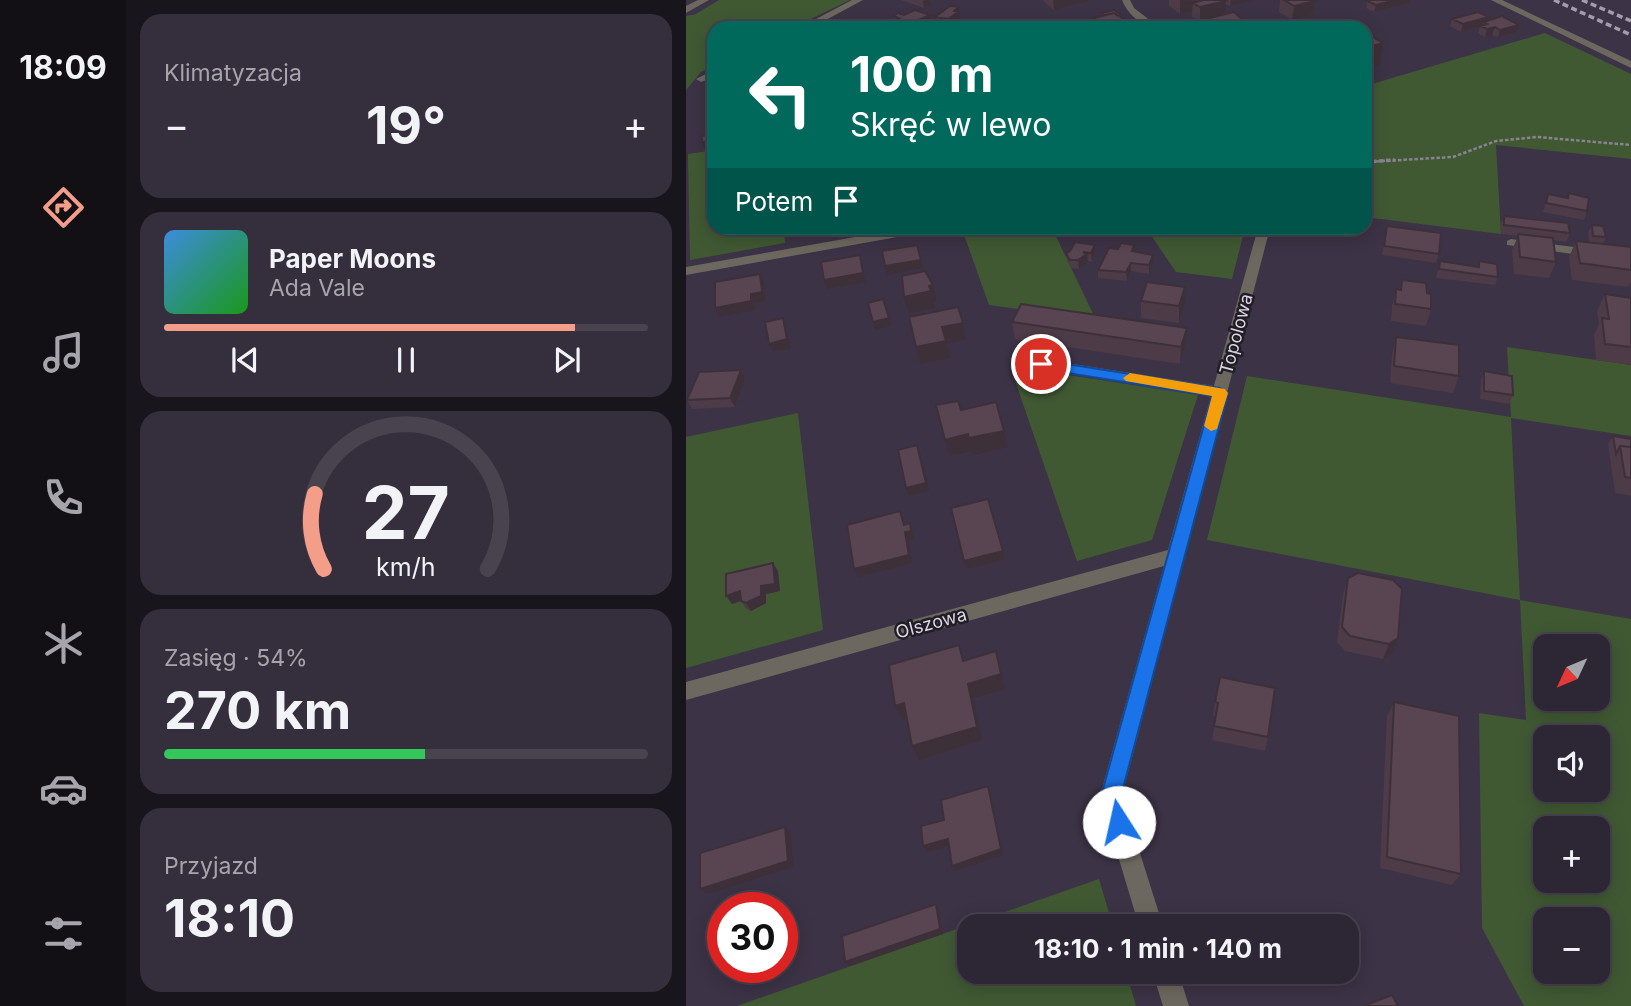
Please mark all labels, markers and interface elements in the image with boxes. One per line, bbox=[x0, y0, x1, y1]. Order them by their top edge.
text: 100 m bbox=[850, 45, 994, 104]
text: 18:09 bbox=[19, 48, 107, 87]
icon: left bbox=[735, 49, 826, 140]
text: Klimatyzacja bbox=[164, 59, 302, 87]
text: 19° bbox=[366, 94, 446, 157]
text: − bbox=[164, 102, 189, 148]
text: + bbox=[623, 102, 648, 148]
text: Skręć w lewo bbox=[850, 105, 1051, 144]
icon: arrive bbox=[827, 182, 865, 220]
icon: directions bbox=[39, 183, 88, 232]
text: Potem bbox=[735, 186, 813, 217]
text: Paper Moons bbox=[269, 243, 436, 274]
text: Ada Vale bbox=[269, 274, 365, 302]
street label: Topolowa bbox=[1215, 291, 1257, 377]
icon: music bbox=[39, 328, 88, 377]
pin bbox=[1011, 334, 1071, 394]
icon: previous bbox=[226, 341, 264, 379]
icon: pause bbox=[387, 341, 425, 379]
icon: next bbox=[548, 341, 586, 379]
icon: arrive bbox=[1022, 345, 1060, 383]
text: 27 bbox=[362, 468, 450, 557]
icon: phone bbox=[39, 473, 88, 522]
text: km/h bbox=[376, 552, 436, 582]
street label: Olszowa bbox=[893, 603, 969, 643]
icon: climate bbox=[39, 619, 88, 668]
north arrow bbox=[1533, 634, 1610, 710]
map controls bbox=[1533, 634, 1610, 984]
text: Zasięg · 54% bbox=[164, 644, 308, 672]
text: 270 km bbox=[164, 679, 351, 742]
button: sound bbox=[1533, 725, 1610, 802]
icon: car bbox=[39, 764, 88, 813]
position arrow bbox=[1082, 785, 1156, 859]
button: + bbox=[1533, 816, 1610, 893]
text: Przyjazd bbox=[164, 852, 258, 880]
text: 18:10 bbox=[164, 887, 295, 950]
speed limit sign: 30 bbox=[707, 892, 798, 983]
button: − bbox=[1533, 907, 1610, 984]
icon: filters bbox=[39, 909, 88, 958]
text: 18:10 · 1 min · 140 m bbox=[1034, 933, 1282, 964]

